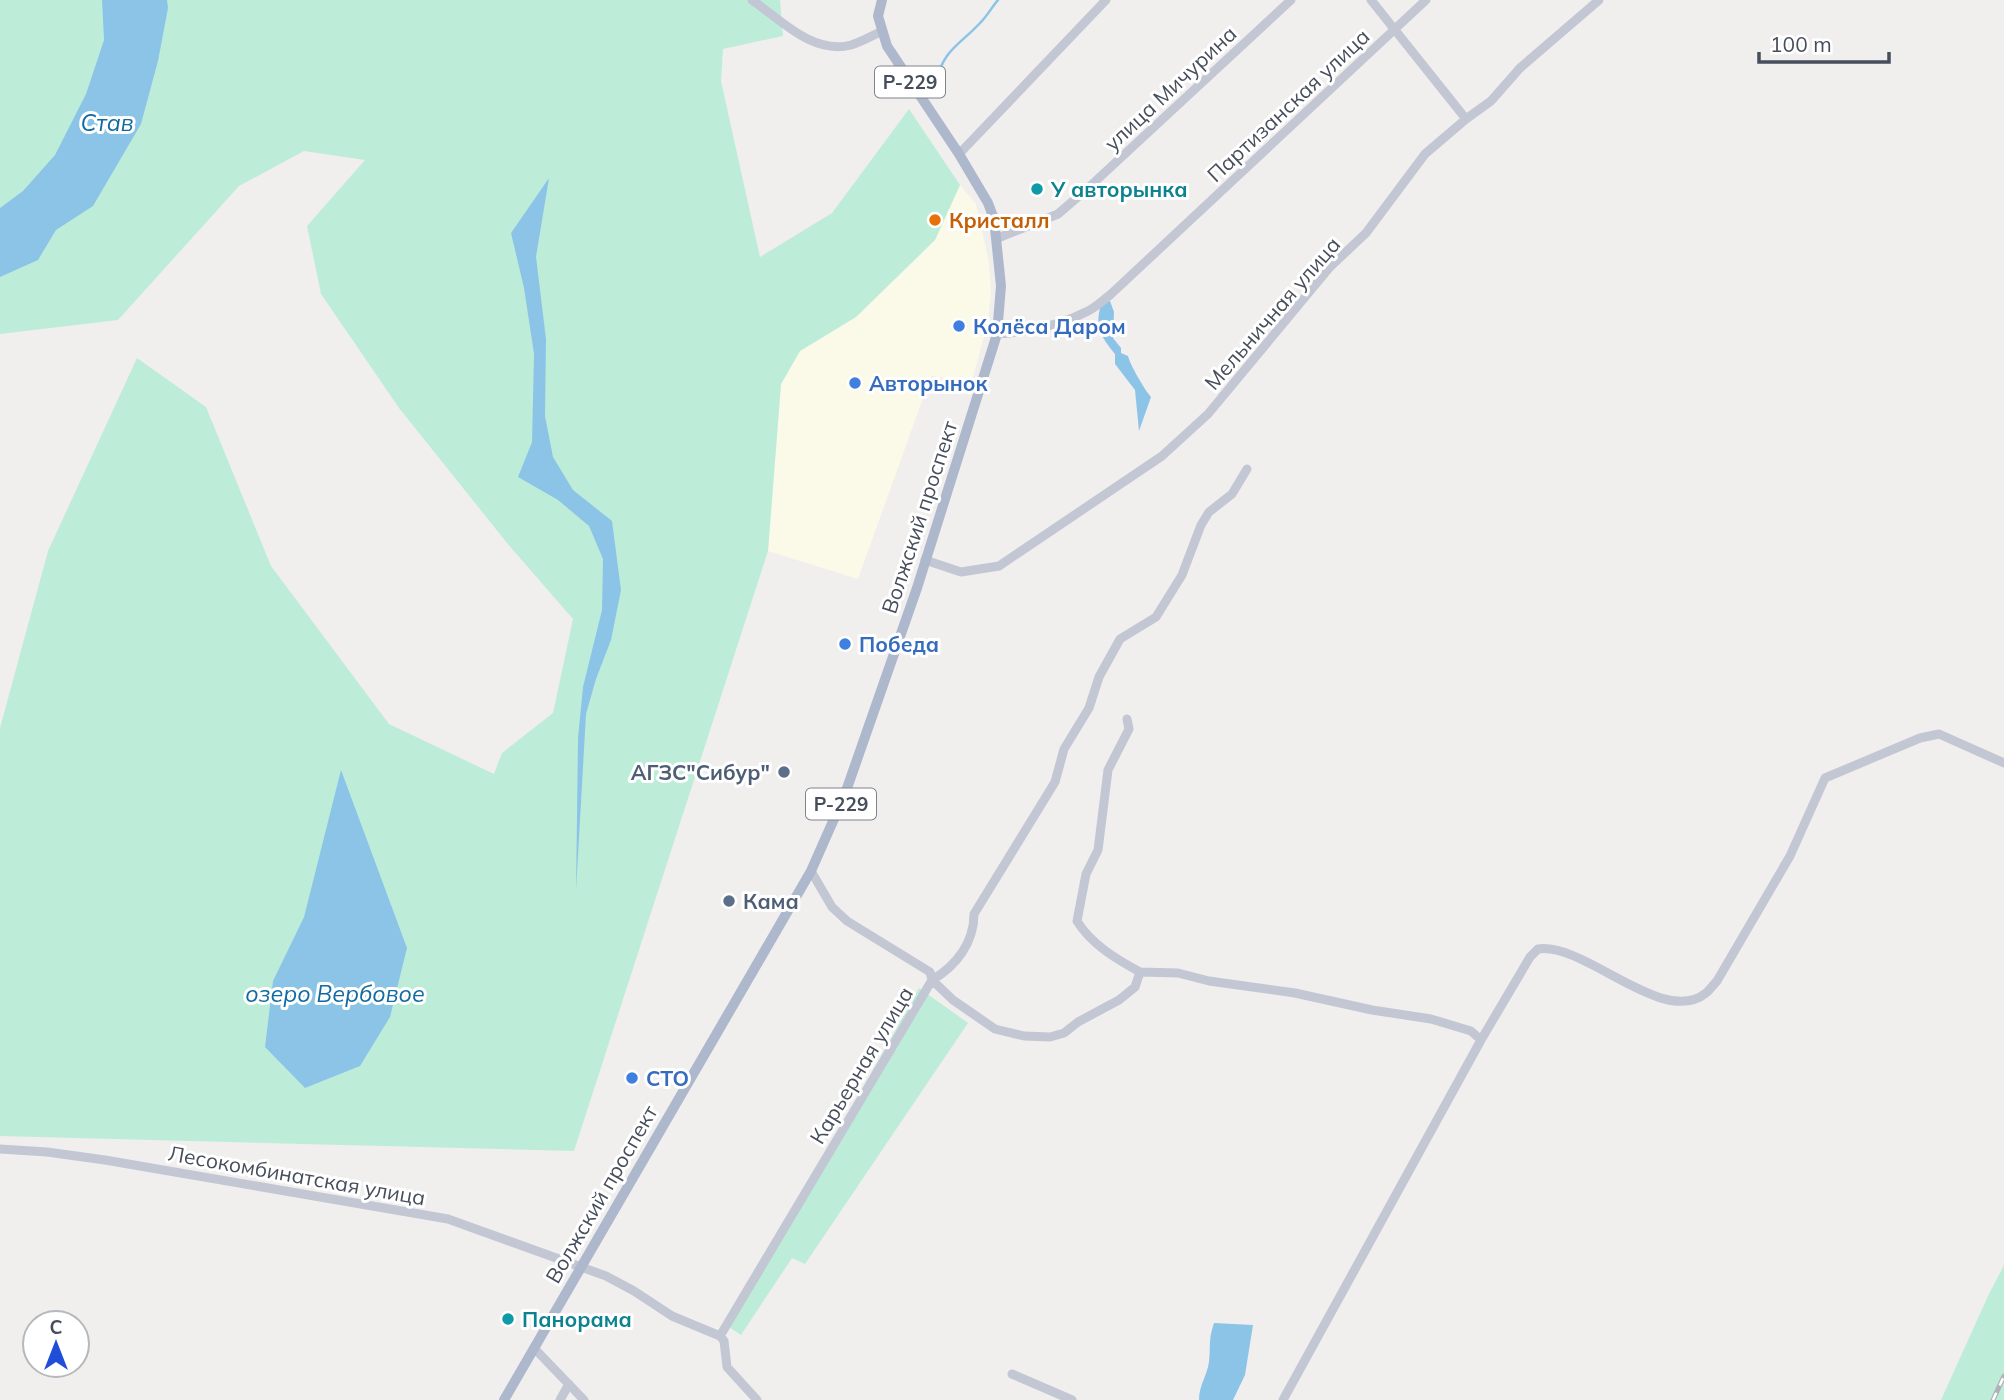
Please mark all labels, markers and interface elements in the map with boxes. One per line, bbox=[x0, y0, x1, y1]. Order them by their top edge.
street label: улица Мичурина bbox=[1099, 20, 1241, 156]
scale bar bbox=[1759, 21, 1888, 65]
street label: Партизанская улица bbox=[1201, 23, 1375, 187]
text: 100 m bbox=[1770, 31, 1832, 57]
road number: Р-229 bbox=[875, 66, 945, 97]
water label: Став bbox=[80, 108, 134, 137]
place label: У авторынка bbox=[1050, 176, 1188, 202]
marker: У авторынка bbox=[1029, 181, 1045, 197]
place label: Кристалл bbox=[949, 207, 1050, 233]
marker: Кристалл bbox=[927, 212, 943, 228]
street label: Мельничная улица bbox=[1199, 231, 1345, 395]
place label: Колёса Даром bbox=[973, 313, 1126, 339]
marker: Колёса Даром bbox=[951, 318, 967, 334]
place label: Авторынок bbox=[869, 370, 988, 396]
marker: Авторынок bbox=[847, 375, 863, 391]
street label: Волжский проспект bbox=[876, 417, 963, 617]
place label: Победа bbox=[859, 631, 939, 657]
marker: Победа bbox=[837, 636, 853, 652]
place label: АГЗС"Сибур" bbox=[631, 759, 770, 785]
marker: АГЗС"Сибур" bbox=[776, 764, 792, 780]
road number: Р-229 bbox=[806, 789, 876, 820]
place label: Кама bbox=[743, 888, 799, 914]
marker: Кама bbox=[721, 893, 737, 909]
water label: озеро Вербовое bbox=[245, 979, 425, 1008]
street label: Карьерная улица bbox=[804, 982, 918, 1148]
place label: СТО bbox=[646, 1065, 689, 1091]
marker: СТО bbox=[624, 1070, 640, 1086]
street label: Волжский проспект bbox=[539, 1100, 663, 1288]
street label: Лесокомбинатская улица bbox=[166, 1140, 428, 1210]
place label: Панорама bbox=[522, 1306, 632, 1332]
north arrow bbox=[21, 1309, 91, 1379]
marker: Панорама bbox=[500, 1311, 516, 1327]
text: С bbox=[49, 1315, 63, 1339]

